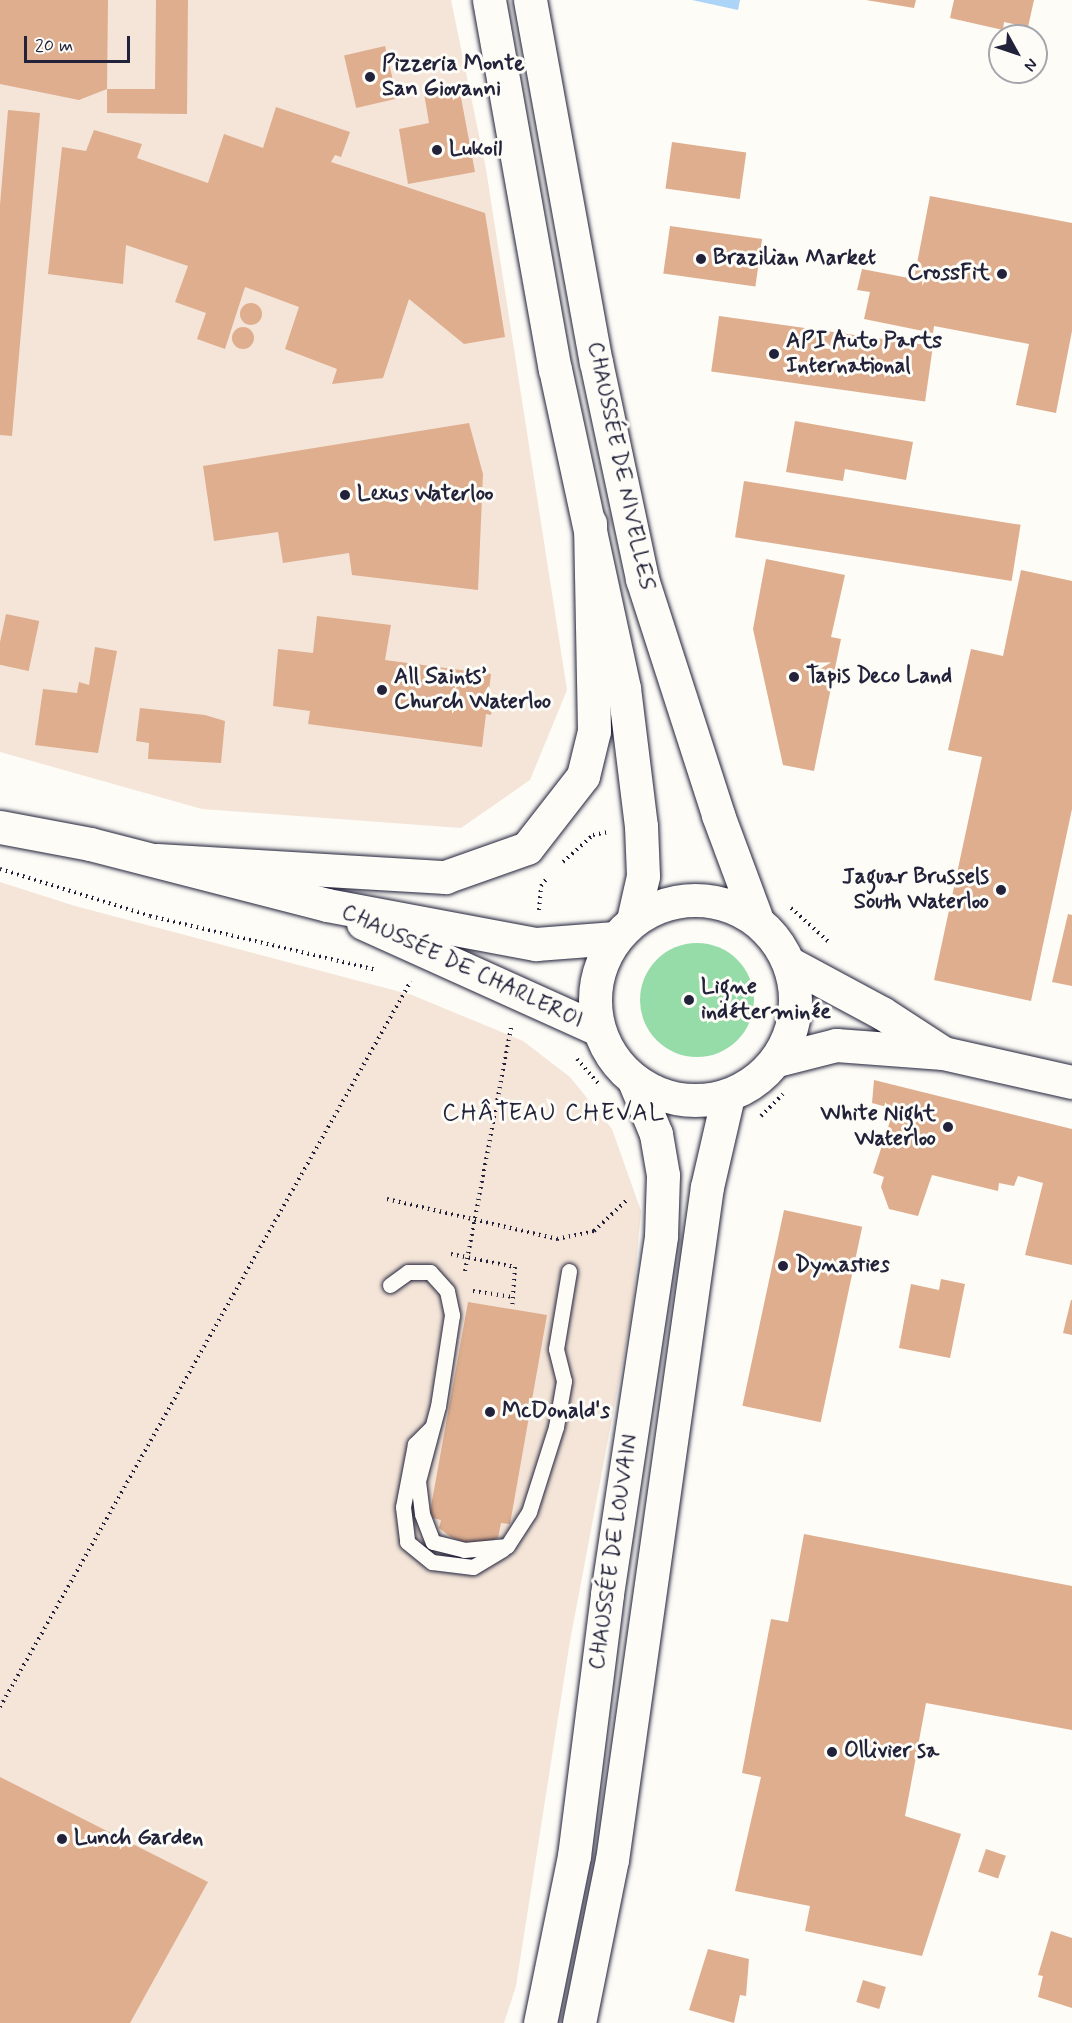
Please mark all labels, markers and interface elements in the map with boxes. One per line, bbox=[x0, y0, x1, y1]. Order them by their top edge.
scale bar bbox=[27, 24, 134, 62]
north arrow bbox=[988, 24, 1048, 84]
text: 20 m bbox=[35, 34, 73, 58]
place label: Pizzeria Monte San Giovanni bbox=[382, 51, 525, 102]
text: N bbox=[1019, 54, 1042, 75]
marker: Pizzeria Monte San Giovanni bbox=[363, 70, 377, 84]
place label: Lukoil bbox=[449, 137, 502, 163]
marker: Lukoil bbox=[430, 143, 444, 157]
place label: Brazilian Market bbox=[713, 246, 878, 272]
marker: Brazilian Market bbox=[694, 252, 708, 266]
place label: CrossFit bbox=[907, 261, 990, 287]
marker: CrossFit bbox=[995, 267, 1009, 281]
place label: API Auto Parts International bbox=[786, 328, 933, 380]
street label: CHAUSSÉE DE NIVELLES bbox=[581, 340, 659, 592]
marker: API Auto Parts International bbox=[767, 347, 781, 361]
place label: Lexus Waterloo bbox=[357, 482, 496, 508]
marker: Lexus Waterloo bbox=[338, 488, 352, 502]
place label: All Saints’ Church Waterloo bbox=[394, 664, 551, 716]
place label: Tapis Deco Land bbox=[806, 664, 955, 690]
marker: Tapis Deco Land bbox=[787, 670, 801, 684]
marker: All Saints’ Church Waterloo bbox=[375, 683, 389, 697]
place label: Jaguar Brussels South Waterloo bbox=[842, 864, 989, 915]
marker: Jaguar Brussels South Waterloo bbox=[994, 883, 1008, 897]
street label: CHAUSSÉE DE CHARLEROI bbox=[334, 898, 590, 1036]
place label: Ligne indéterminée bbox=[701, 974, 831, 1026]
marker: Ligne indéterminée bbox=[682, 993, 696, 1007]
district label: CHÂTEAU CHEVAL bbox=[444, 1100, 664, 1128]
place label: White Night Waterloo bbox=[821, 1101, 936, 1152]
marker: White Night Waterloo bbox=[941, 1120, 955, 1134]
place label: Dynasties bbox=[795, 1253, 890, 1279]
marker: Dynasties bbox=[776, 1259, 790, 1273]
place label: McDonald's bbox=[502, 1399, 610, 1425]
marker: McDonald's bbox=[483, 1405, 497, 1419]
street label: CHAUSSÉE DE LOUVAIN bbox=[584, 1431, 644, 1673]
place label: Ollivier sa bbox=[844, 1739, 938, 1765]
marker: Ollivier sa bbox=[825, 1745, 839, 1759]
place label: Lunch Garden bbox=[74, 1826, 203, 1852]
marker: Lunch Garden bbox=[55, 1832, 69, 1846]

